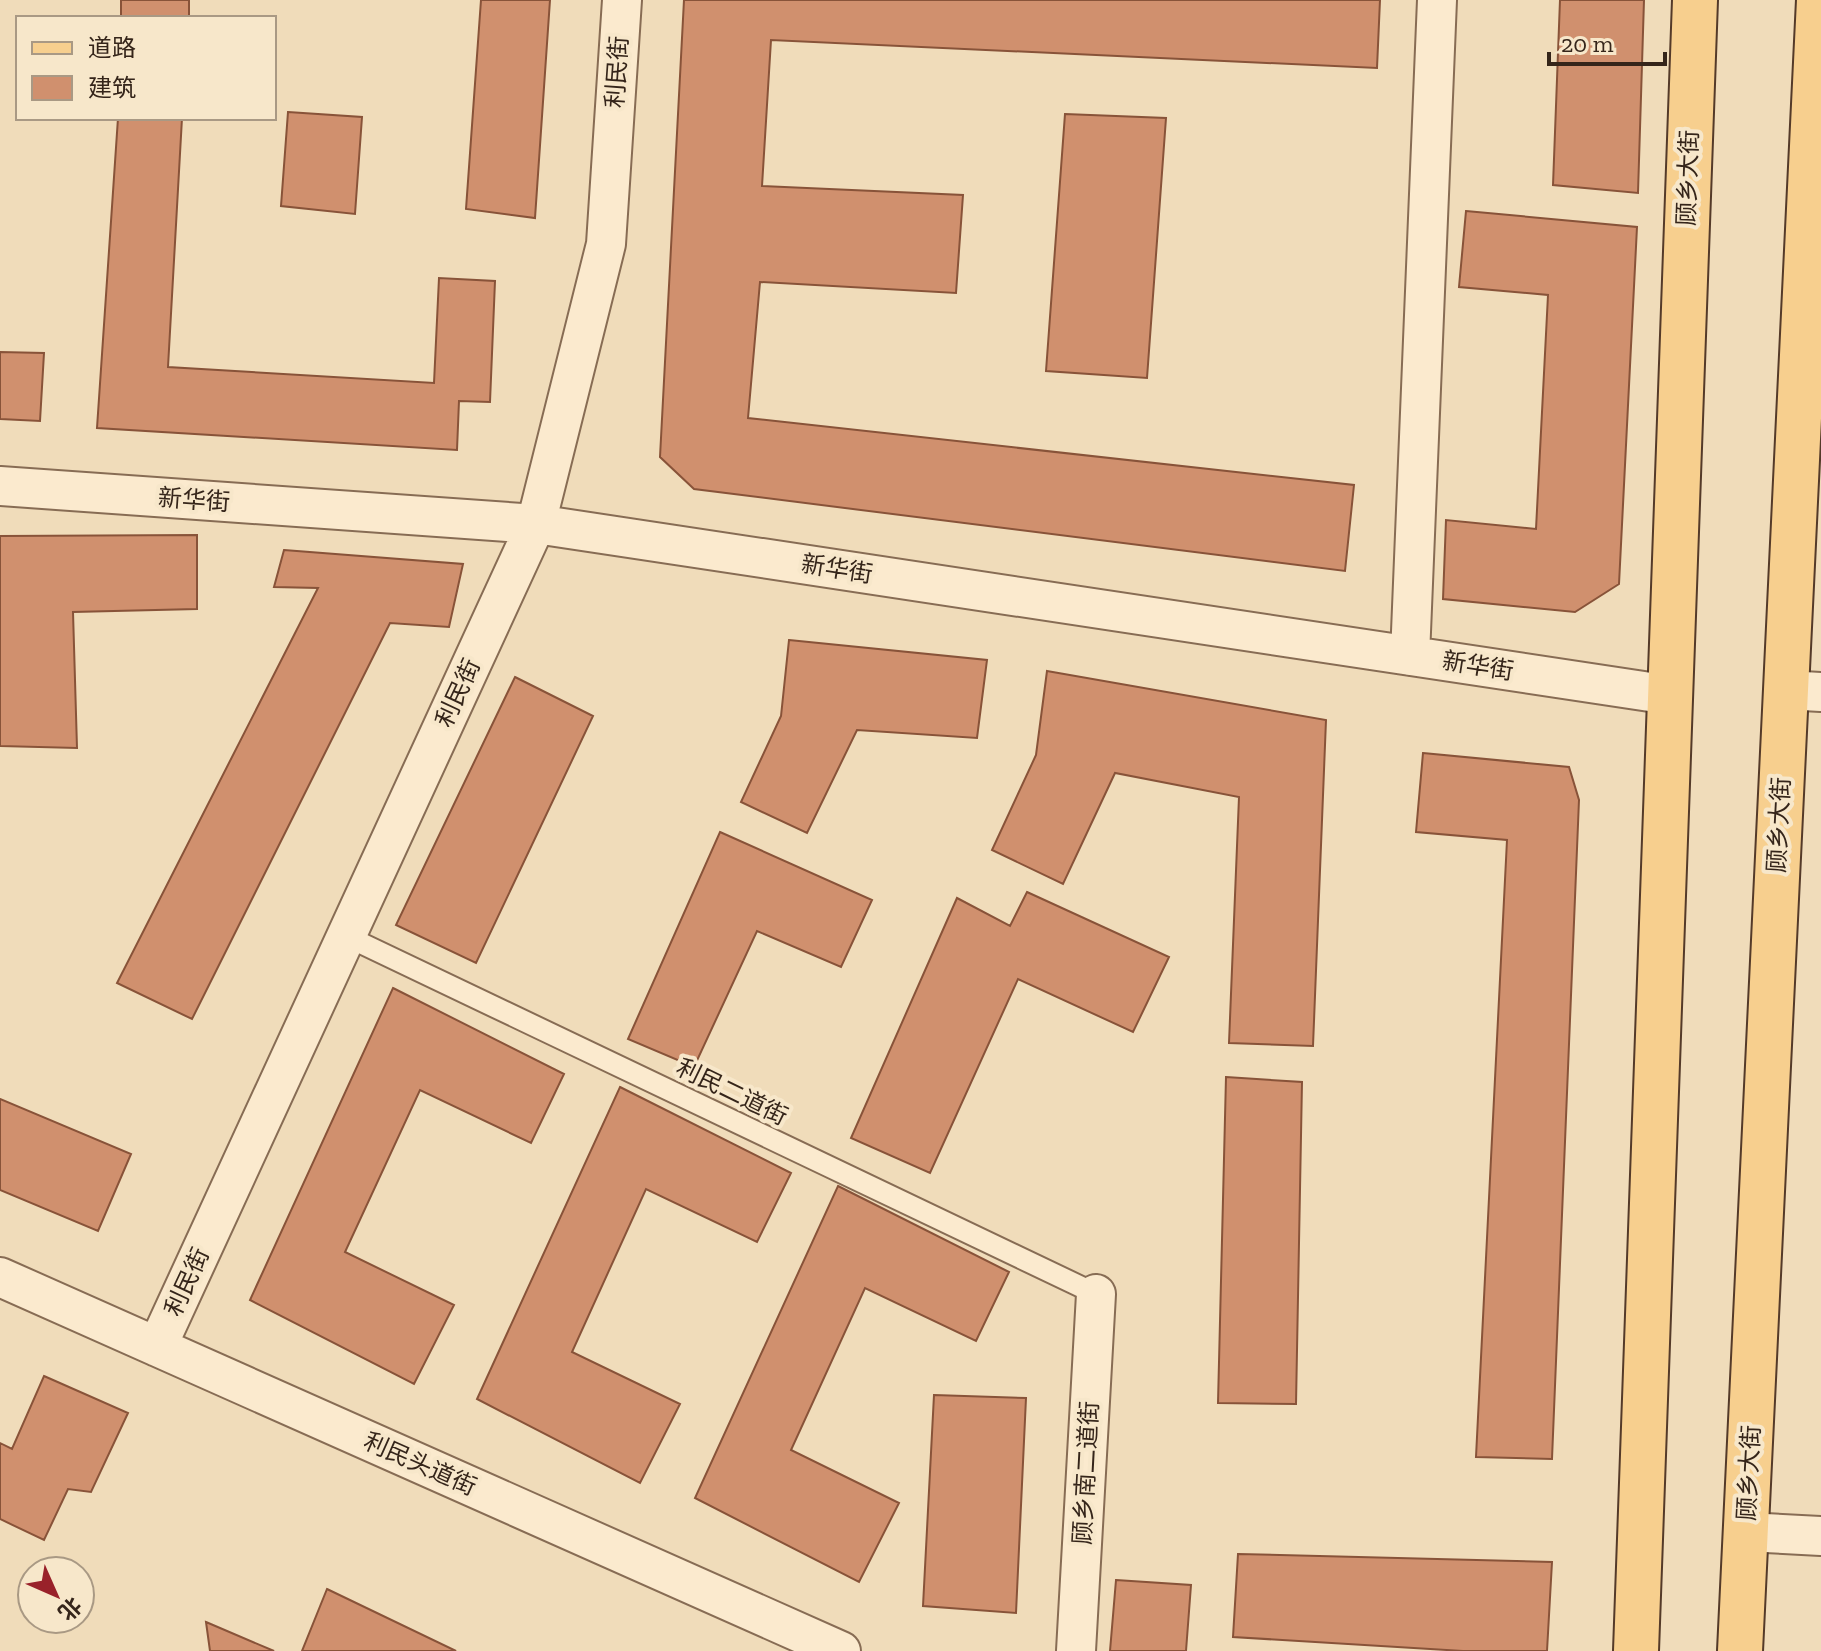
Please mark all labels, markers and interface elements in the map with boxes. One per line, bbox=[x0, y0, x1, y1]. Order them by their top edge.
legend bbox=[16, 16, 276, 120]
scale bar bbox=[1549, 16, 1665, 66]
text: 20 m bbox=[1561, 29, 1614, 58]
text: 道路 bbox=[88, 33, 136, 62]
street label: 利民街 bbox=[600, 35, 633, 109]
text: 建筑 bbox=[88, 73, 136, 102]
street label: 顾乡大街 bbox=[1671, 130, 1704, 226]
street label: 新华街 bbox=[157, 483, 231, 516]
street label: 新华街 bbox=[799, 549, 875, 588]
street label: 新华街 bbox=[1440, 646, 1516, 685]
street label: 利民街 bbox=[429, 654, 486, 732]
street label: 顾乡大街 bbox=[1762, 776, 1795, 874]
street label: 利民二道街 bbox=[672, 1052, 793, 1131]
street label: 利民街 bbox=[158, 1243, 215, 1321]
street label: 顾乡南二道街 bbox=[1067, 1400, 1104, 1546]
street label: 顾乡大街 bbox=[1732, 1424, 1765, 1522]
street label: 利民头道街 bbox=[359, 1426, 481, 1501]
north arrow bbox=[16, 1555, 96, 1635]
text: 北 bbox=[52, 1591, 87, 1626]

